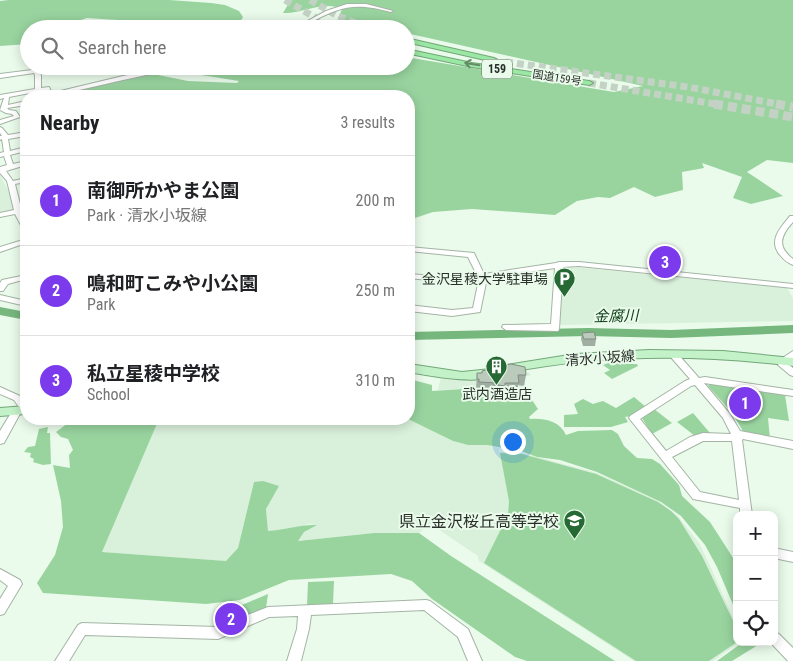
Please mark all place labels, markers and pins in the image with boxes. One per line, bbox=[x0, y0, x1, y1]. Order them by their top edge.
pin: 3 bbox=[649, 243, 681, 281]
parking icon: 金沢星稜大学駐車場 bbox=[552, 267, 576, 298]
place label: 金沢星稜大学駐車場 bbox=[422, 271, 548, 287]
building icon: 武内酒造店 bbox=[485, 354, 509, 385]
pin: 1 bbox=[729, 384, 761, 422]
place label: 武内酒造店 bbox=[462, 386, 532, 402]
school or university icon: 県立金沢桜丘高等学校 bbox=[563, 509, 587, 540]
place label: 県立金沢桜丘高等学校 bbox=[399, 512, 559, 531]
pin: 2 bbox=[215, 600, 247, 638]

